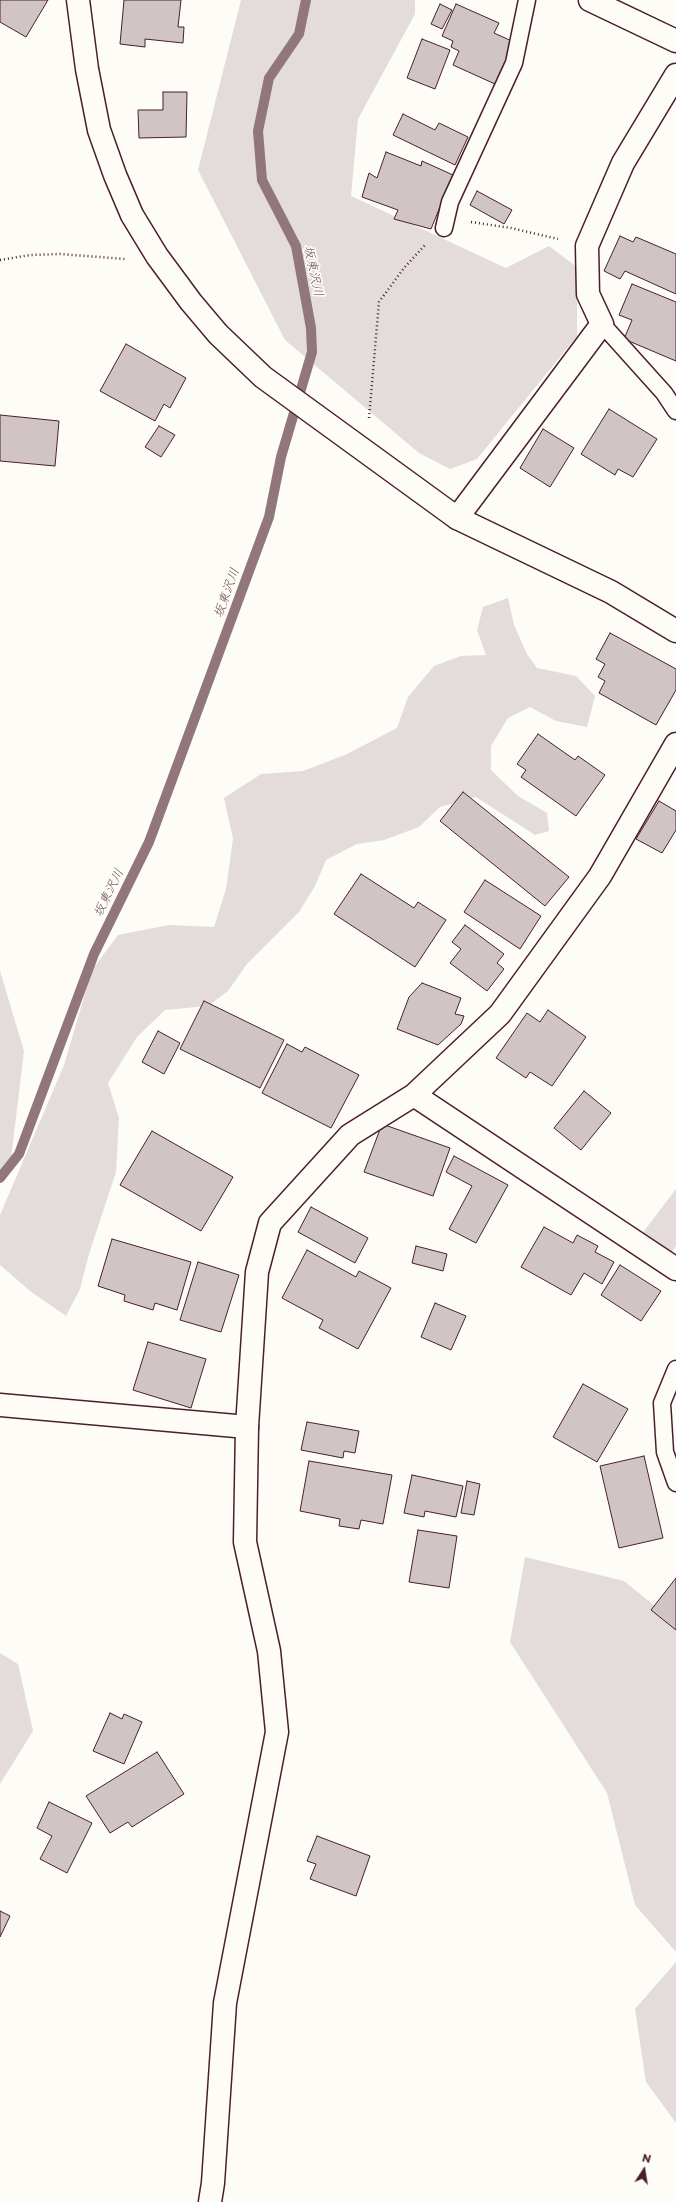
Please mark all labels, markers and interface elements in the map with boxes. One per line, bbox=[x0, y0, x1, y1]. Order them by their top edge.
water label: 坂東沢川 bbox=[300, 244, 326, 298]
water label: 坂東沢川 bbox=[211, 566, 243, 620]
water label: 坂東沢川 bbox=[91, 866, 127, 920]
text: N bbox=[641, 2149, 653, 2167]
north arrow bbox=[624, 2150, 664, 2190]

